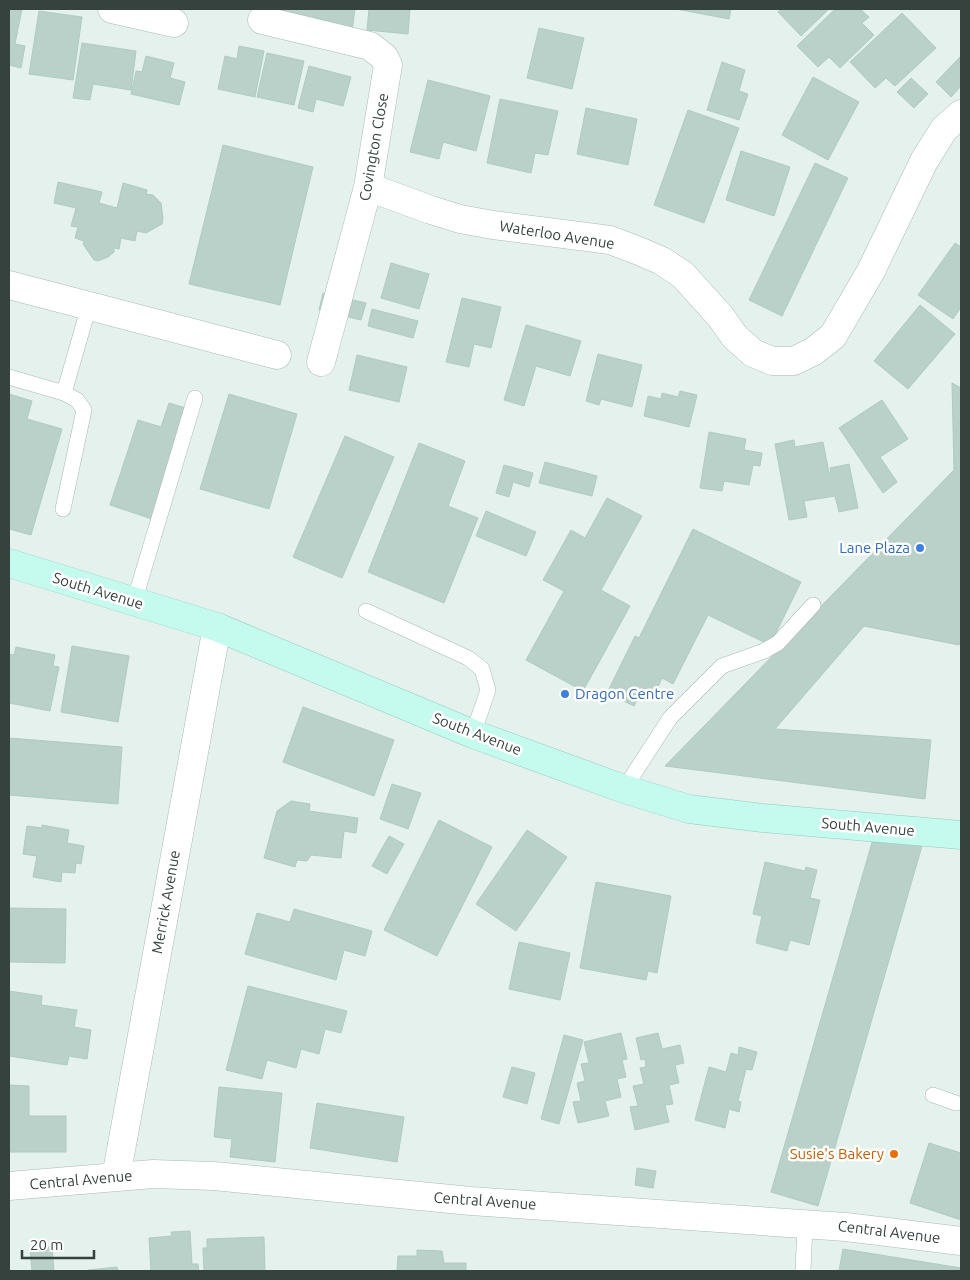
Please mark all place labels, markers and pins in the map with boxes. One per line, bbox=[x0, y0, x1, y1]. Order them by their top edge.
place label: Lane Plaza bbox=[839, 539, 910, 556]
marker: Lane Plaza bbox=[914, 542, 926, 554]
place label: Dragon Centre bbox=[575, 685, 674, 702]
marker: Dragon Centre bbox=[559, 688, 571, 700]
place label: Susie's Bakery bbox=[790, 1145, 884, 1162]
marker: Susie's Bakery bbox=[888, 1148, 900, 1160]

